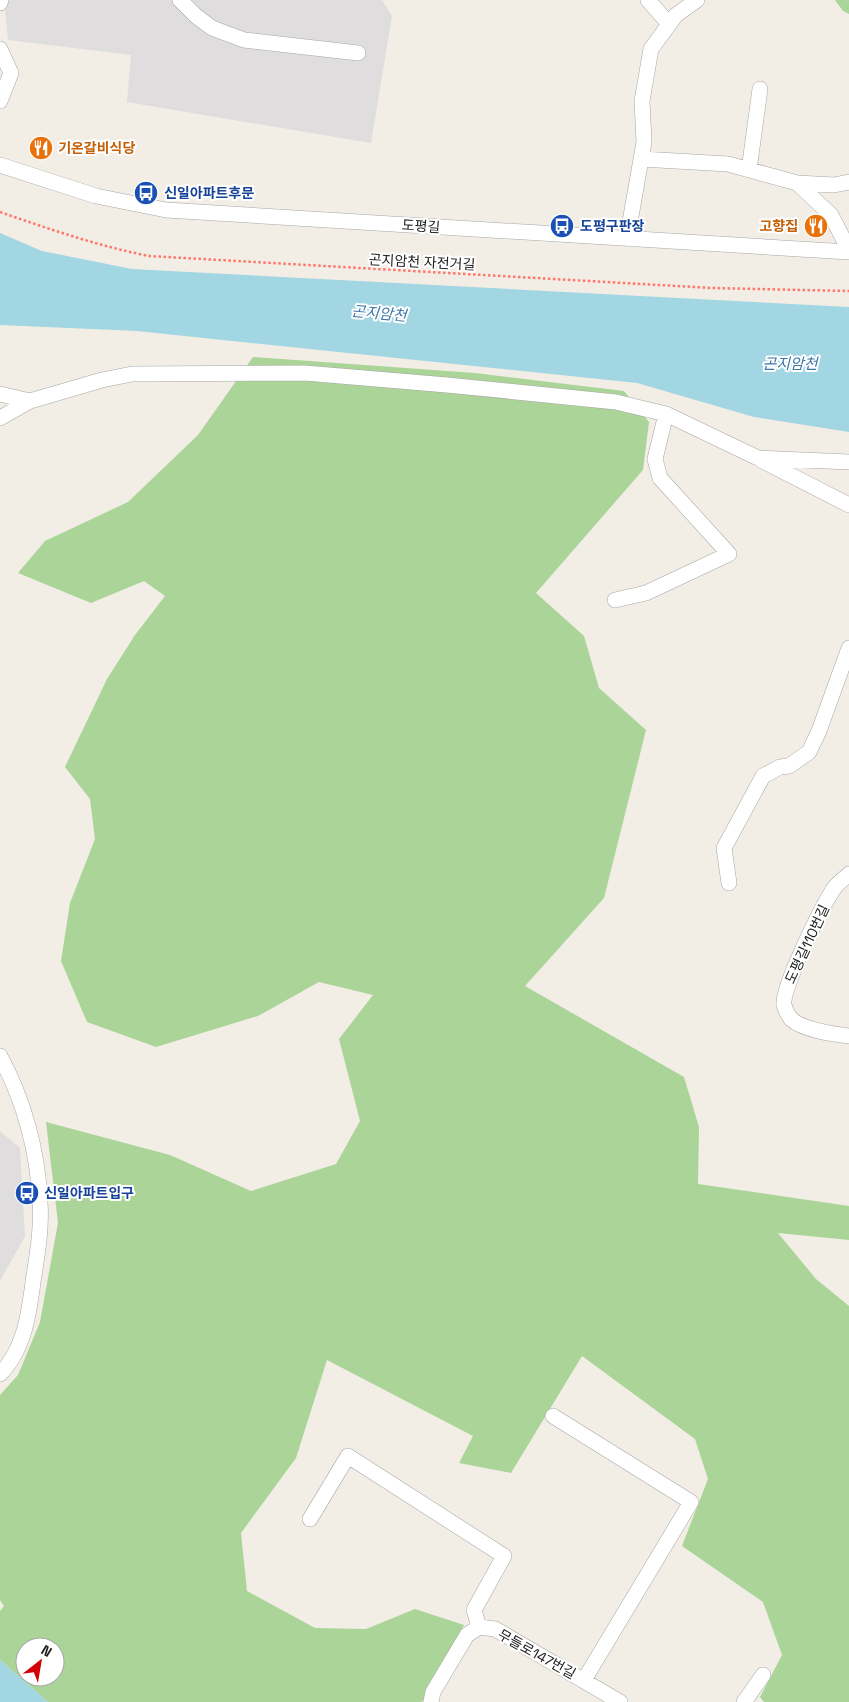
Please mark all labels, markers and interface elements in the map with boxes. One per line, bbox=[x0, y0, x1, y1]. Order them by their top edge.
restaurant icon: 기온갈비식당 bbox=[28, 135, 54, 161]
place label: 기온갈비식당 bbox=[58, 139, 135, 157]
bus stop icon: 신일아파트후문 bbox=[133, 180, 159, 206]
place label: 신일아파트후문 bbox=[164, 184, 254, 202]
bus stop icon: 도평구판장 bbox=[549, 213, 575, 239]
restaurant icon: 고향집 bbox=[803, 213, 829, 239]
street label: 도평길 bbox=[401, 216, 441, 236]
place label: 도평구판장 bbox=[580, 217, 645, 235]
place label: 고향집 bbox=[759, 217, 798, 235]
street label: 곤지암천 자전거길 bbox=[368, 250, 476, 274]
water label: 곤지암천 bbox=[351, 301, 410, 325]
water label: 곤지암천 bbox=[762, 354, 820, 373]
street label: 도평길110번길 bbox=[781, 902, 833, 986]
bus stop icon: 신일아파트입구 bbox=[14, 1180, 40, 1206]
place label: 신일아파트입구 bbox=[44, 1184, 134, 1202]
street label: 무들로147번길 bbox=[495, 1625, 579, 1683]
north arrow bbox=[15, 1637, 65, 1687]
text: N bbox=[38, 1641, 55, 1661]

